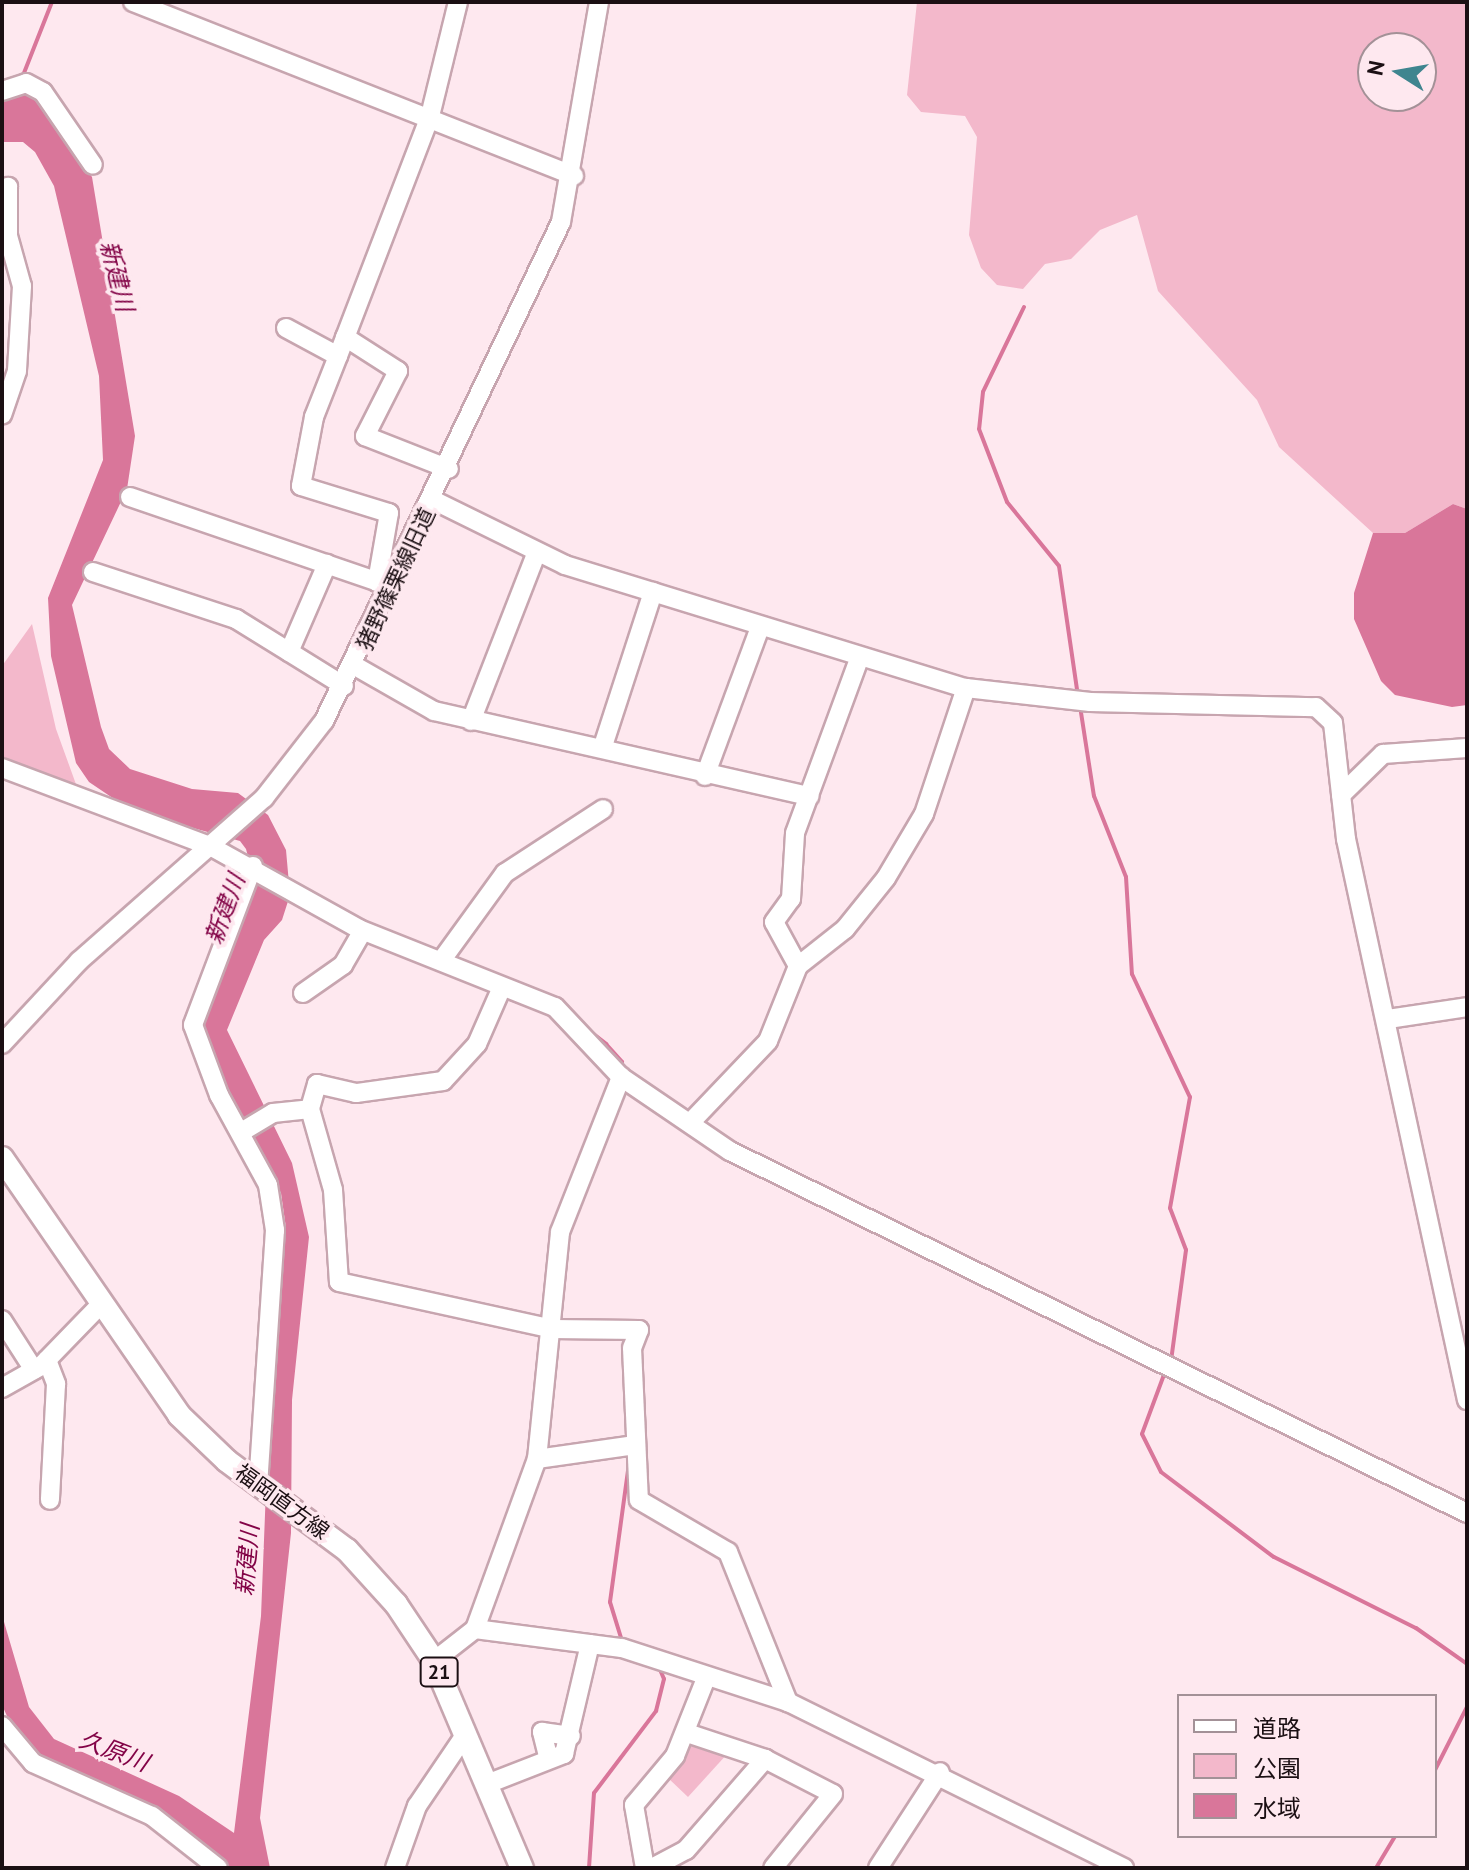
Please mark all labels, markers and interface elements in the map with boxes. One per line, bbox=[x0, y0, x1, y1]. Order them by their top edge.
north arrow bbox=[1357, 32, 1437, 112]
text: N bbox=[1360, 58, 1391, 78]
water label: 新建川 bbox=[94, 238, 140, 314]
street label: 猪野篠栗線旧道 bbox=[351, 504, 441, 654]
water label: 新建川 bbox=[199, 870, 251, 948]
street label: 福岡直方線 bbox=[230, 1459, 334, 1545]
water label: 新建川 bbox=[230, 1523, 264, 1597]
road number: 21 bbox=[419, 1656, 459, 1688]
legend bbox=[1177, 1694, 1437, 1838]
text: 道路 bbox=[1253, 1713, 1301, 1744]
water label: 久原川 bbox=[75, 1725, 153, 1777]
text: 公園 bbox=[1253, 1753, 1301, 1784]
text: 水域 bbox=[1253, 1793, 1301, 1824]

